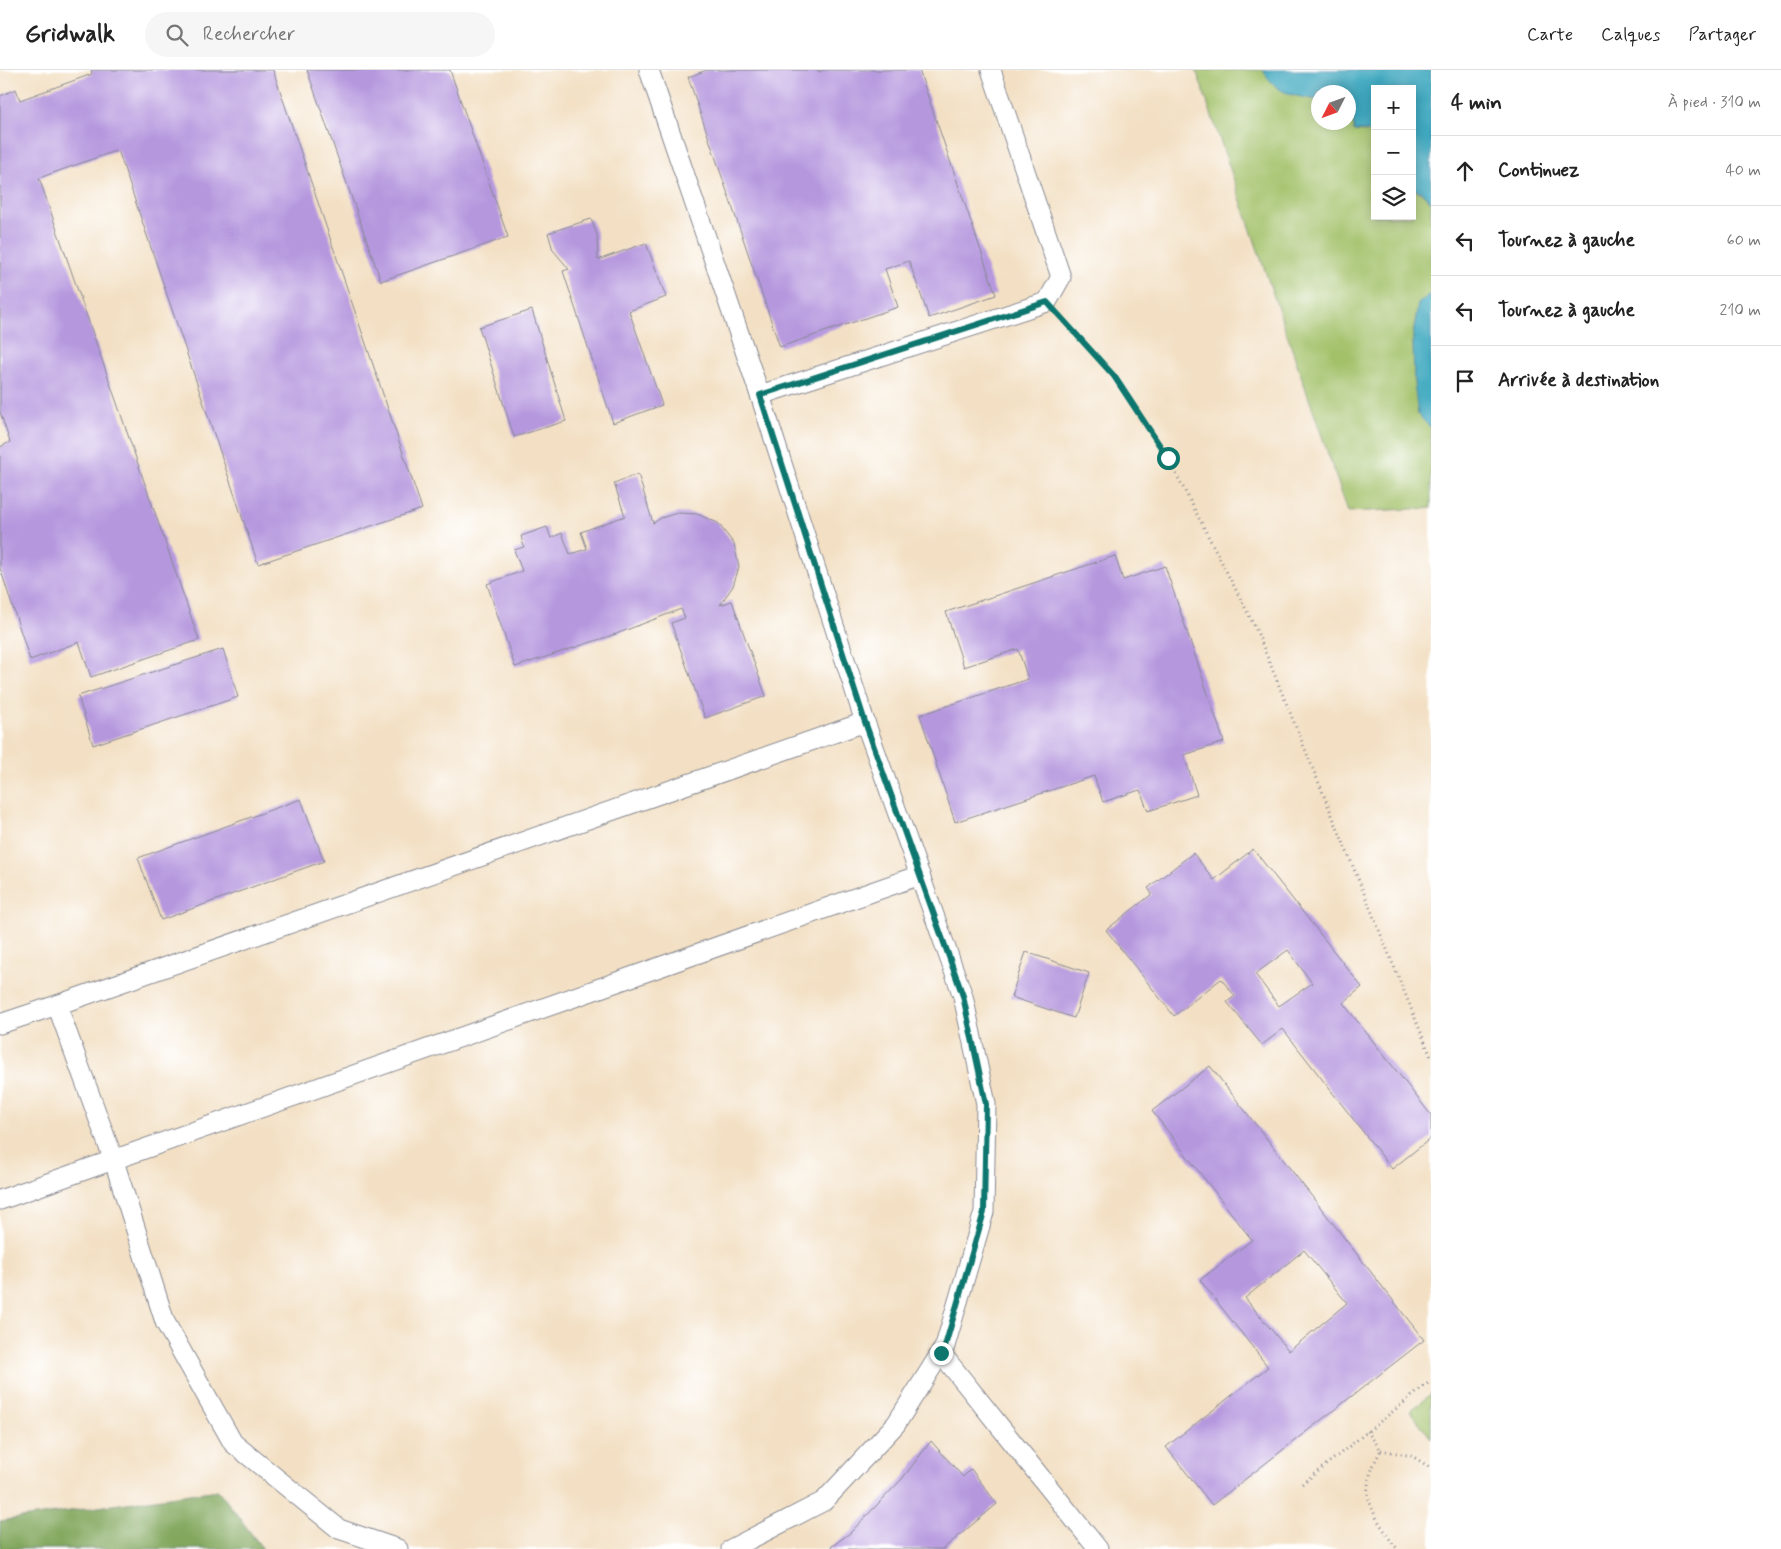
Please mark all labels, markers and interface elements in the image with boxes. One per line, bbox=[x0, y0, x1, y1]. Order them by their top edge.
search box bbox=[145, 12, 495, 57]
text: Gridwalk bbox=[25, 19, 115, 50]
icon: search bbox=[163, 21, 191, 49]
text: Rechercher bbox=[203, 22, 295, 47]
text: Carte bbox=[1527, 23, 1573, 47]
text: Calques bbox=[1601, 23, 1660, 47]
text: Partager bbox=[1688, 23, 1756, 47]
north arrow bbox=[1311, 85, 1356, 130]
map controls bbox=[1371, 85, 1416, 220]
button: + bbox=[1371, 85, 1416, 130]
text: 4 min bbox=[1451, 89, 1502, 117]
text: À pied · 310 m bbox=[1668, 92, 1761, 113]
button: − bbox=[1371, 130, 1416, 175]
icon: ahead bbox=[1451, 157, 1479, 185]
text: Continuez bbox=[1498, 158, 1579, 183]
text: 40 m bbox=[1725, 160, 1761, 181]
button: layers bbox=[1371, 175, 1416, 220]
icon: left bbox=[1451, 227, 1479, 255]
text: Tournez à gauche bbox=[1498, 228, 1635, 253]
text: 60 m bbox=[1727, 230, 1761, 251]
icon: left bbox=[1451, 297, 1479, 325]
text: Tournez à gauche bbox=[1498, 298, 1635, 323]
text: 210 m bbox=[1720, 300, 1761, 321]
icon: arrive bbox=[1451, 367, 1479, 395]
text: Arrivée à destination bbox=[1498, 368, 1659, 393]
route start bbox=[1157, 447, 1180, 470]
route end bbox=[930, 1342, 953, 1365]

